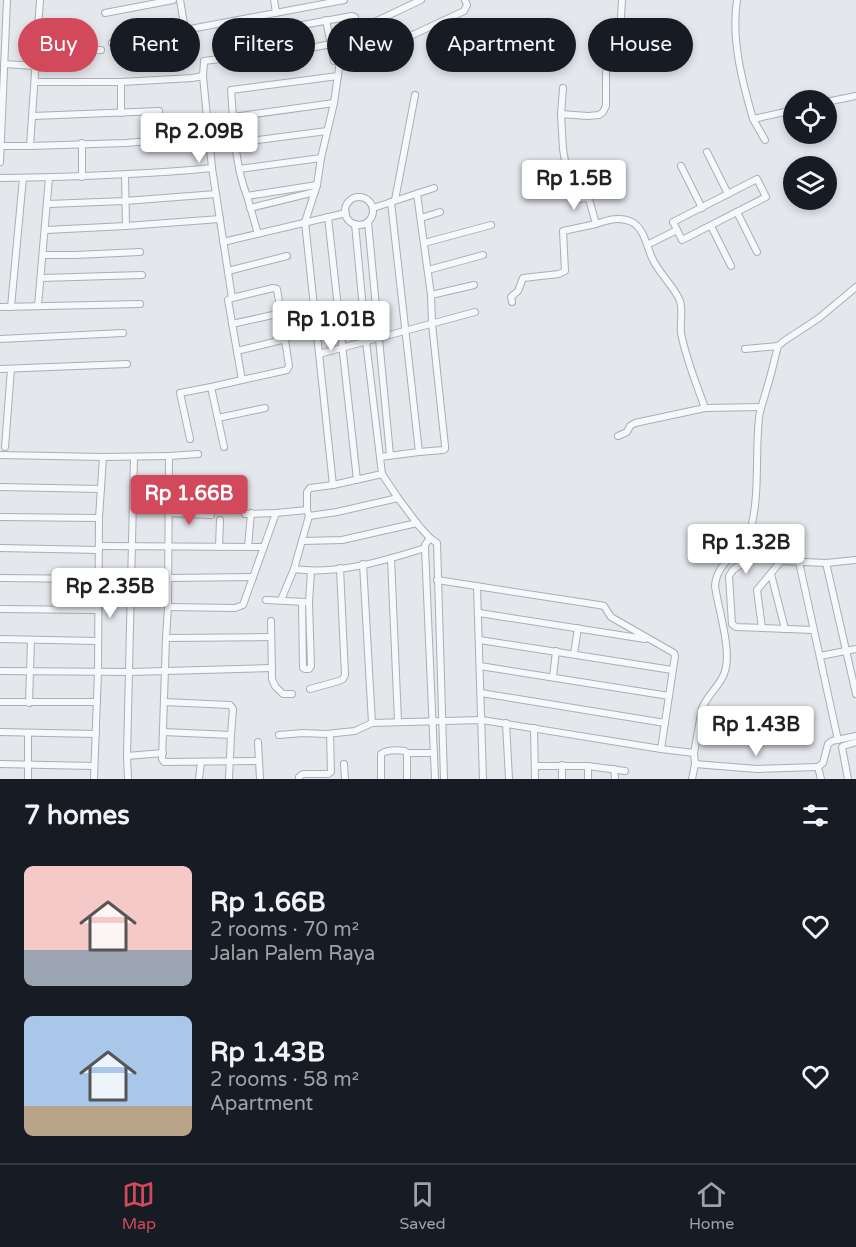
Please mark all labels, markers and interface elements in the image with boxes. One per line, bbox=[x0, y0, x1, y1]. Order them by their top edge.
chip: Buy bbox=[18, 18, 98, 72]
chip: Rent bbox=[110, 18, 200, 72]
chip: Filters bbox=[212, 18, 315, 72]
chip: New bbox=[327, 18, 414, 72]
chip: Apartment bbox=[426, 18, 576, 72]
chip: House bbox=[588, 18, 693, 72]
map controls bbox=[783, 90, 837, 210]
button: locate bbox=[783, 90, 837, 144]
pin: Rp 2.09B bbox=[137, 113, 261, 164]
text: Rp 2.09B bbox=[155, 120, 243, 144]
button: layers bbox=[783, 156, 837, 210]
pin: Rp 1.5B bbox=[519, 160, 629, 211]
text: Rp 1.5B bbox=[536, 167, 612, 191]
pin: Rp 1.01B bbox=[269, 301, 393, 352]
text: Rp 1.01B bbox=[287, 308, 375, 332]
pin: Rp 1.66B bbox=[127, 475, 251, 526]
text: Rp 1.66B bbox=[145, 482, 233, 506]
pin: Rp 1.32B bbox=[684, 524, 808, 575]
text: Rp 1.32B bbox=[702, 531, 790, 555]
pin: Rp 2.35B bbox=[48, 568, 172, 619]
text: Rp 2.35B bbox=[66, 575, 154, 599]
pin: Rp 1.43B bbox=[694, 706, 818, 757]
text: Rp 1.43B bbox=[712, 713, 800, 737]
icon: filters bbox=[799, 799, 832, 832]
text: 7 homes bbox=[24, 800, 130, 831]
text: Rp 1.66B bbox=[210, 887, 325, 918]
icon: home bbox=[72, 890, 144, 962]
icon: heart bbox=[799, 910, 832, 943]
text: 2 rooms · 70 m² bbox=[210, 918, 359, 942]
text: Jalan Palem Raya bbox=[210, 942, 375, 966]
text: Rp 1.43B bbox=[210, 1037, 325, 1068]
icon: home bbox=[72, 1040, 144, 1112]
icon: heart bbox=[799, 1060, 832, 1093]
text: 2 rooms · 58 m² bbox=[210, 1068, 359, 1092]
text: Apartment bbox=[210, 1092, 313, 1116]
tab: Map bbox=[122, 1178, 156, 1234]
tab: Saved bbox=[399, 1178, 446, 1234]
tab: Home bbox=[689, 1178, 734, 1234]

